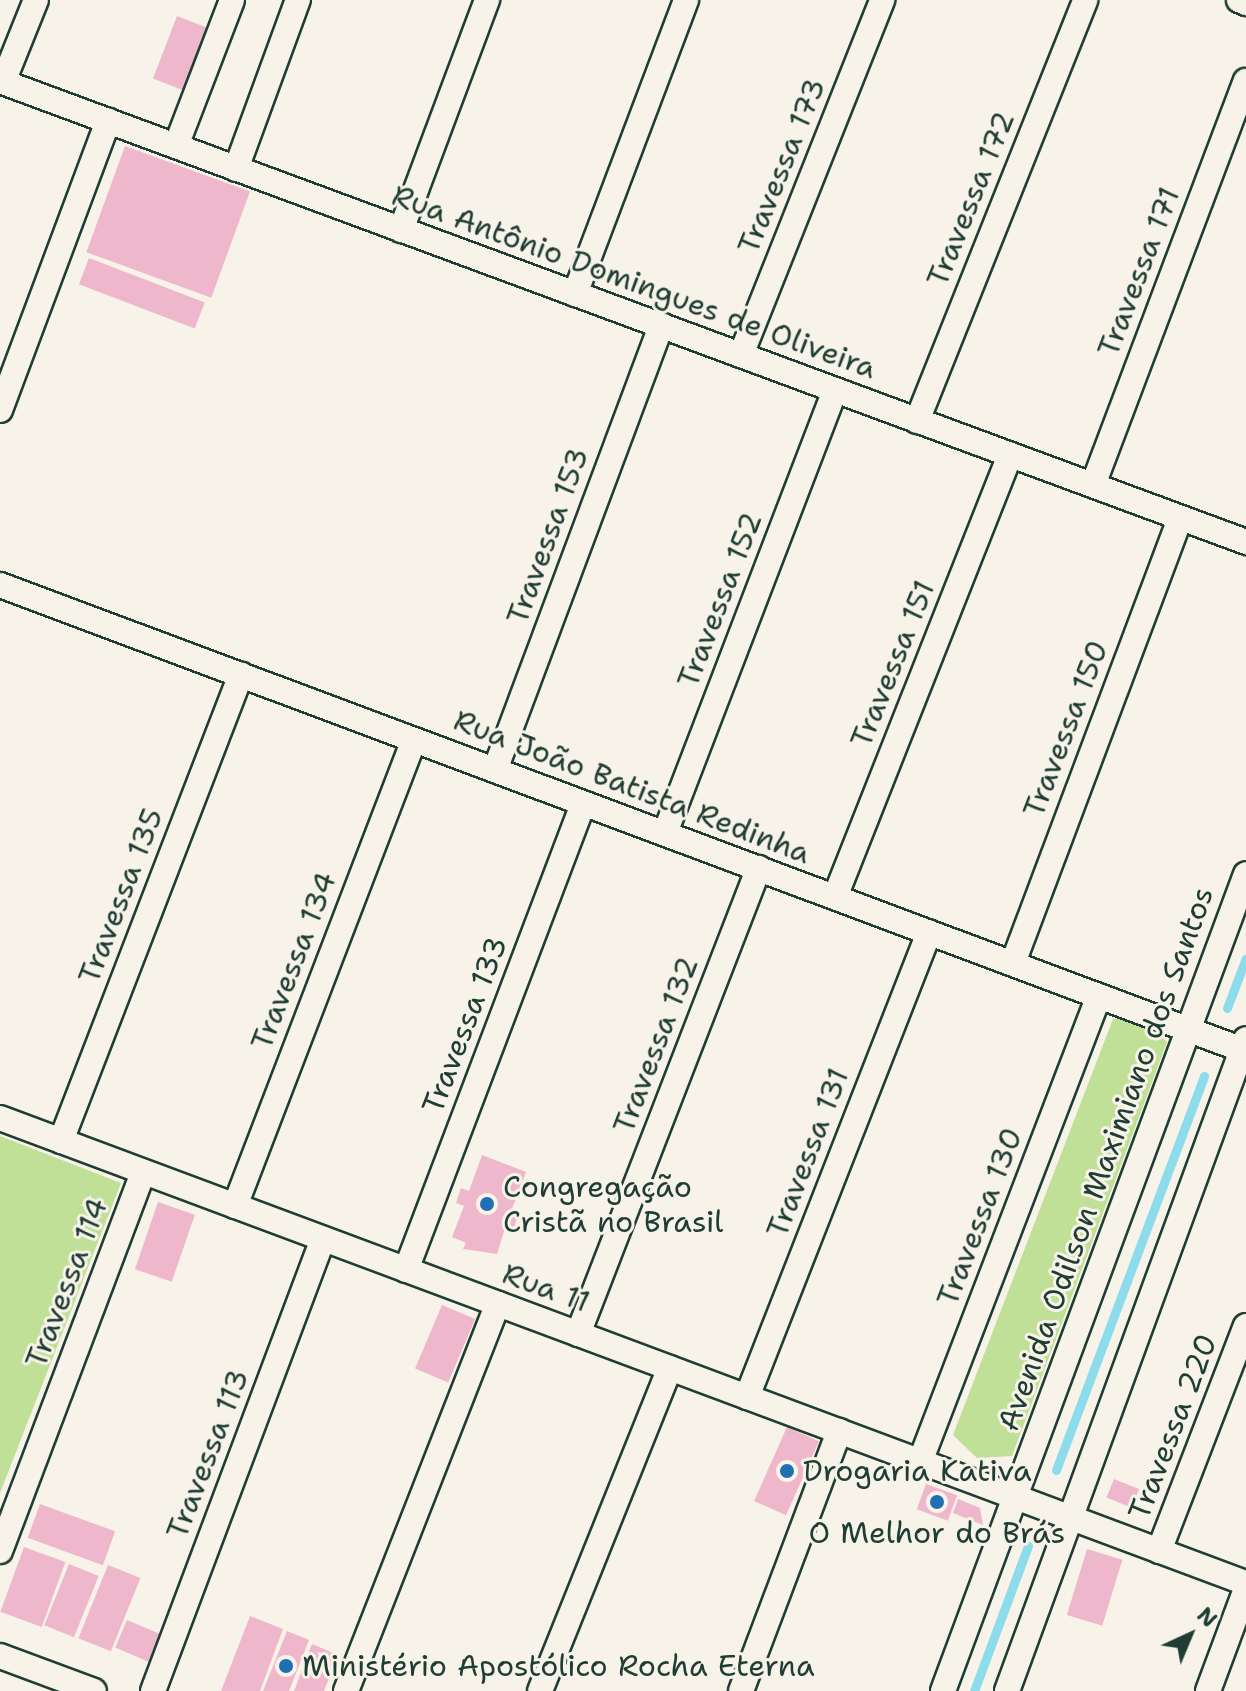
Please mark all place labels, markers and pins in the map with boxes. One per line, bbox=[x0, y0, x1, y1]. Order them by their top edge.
place label: Congregação Cristã no Brasil bbox=[503, 1169, 723, 1240]
marker: Congregação Cristã no Brasil bbox=[478, 1195, 496, 1213]
place label: Drogaria Kativa bbox=[803, 1453, 1032, 1489]
marker: Drogaria Kativa bbox=[778, 1462, 796, 1480]
marker: O Melhor do Brás bbox=[928, 1493, 946, 1511]
place label: O Melhor do Brás bbox=[809, 1515, 1065, 1551]
place label: Ministério Apostólico Rocha Eterna bbox=[302, 1648, 815, 1684]
marker: Ministério Apostólico Rocha Eterna bbox=[277, 1657, 295, 1675]

